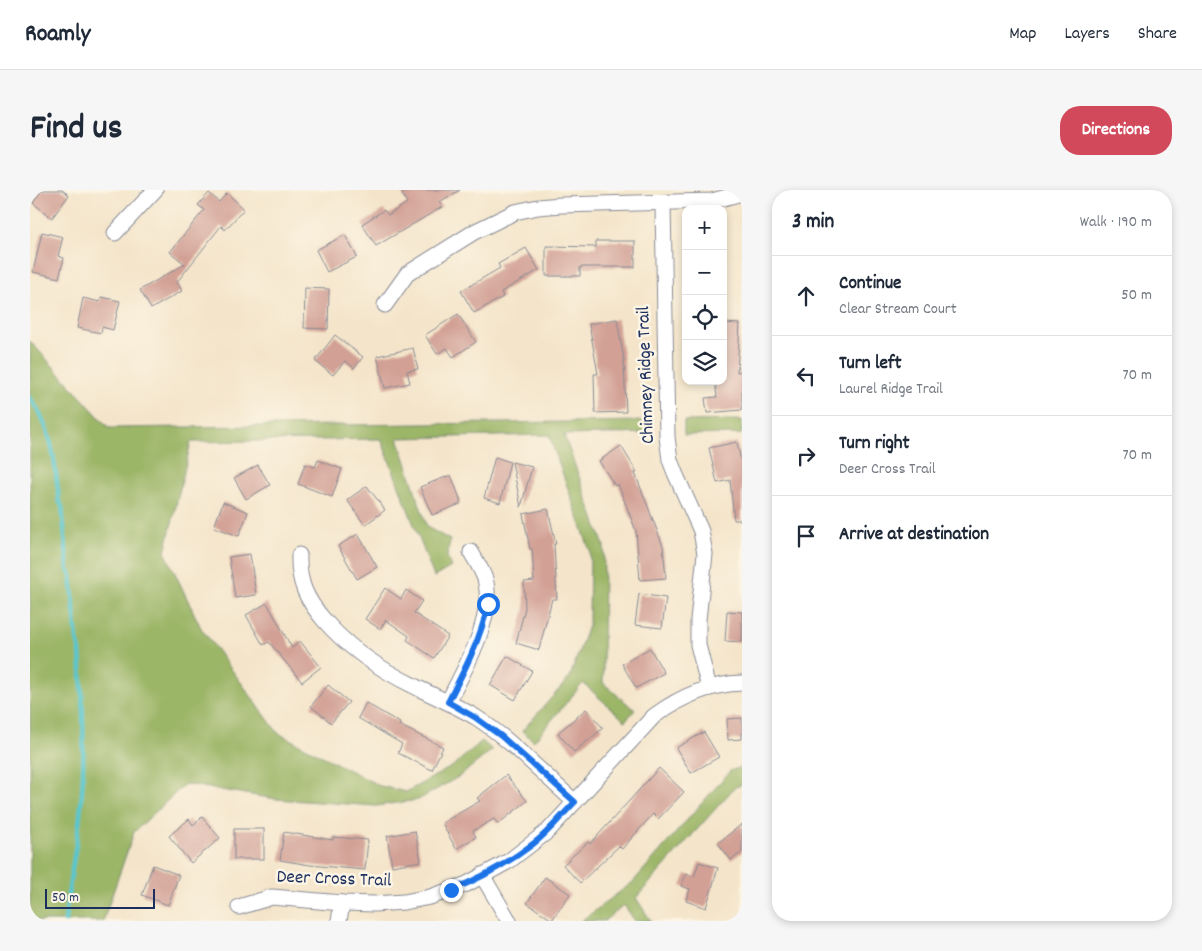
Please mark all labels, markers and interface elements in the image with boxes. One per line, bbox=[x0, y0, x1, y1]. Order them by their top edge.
text: Roamly bbox=[25, 18, 91, 52]
text: Map bbox=[1009, 22, 1036, 47]
text: Layers bbox=[1064, 22, 1110, 47]
text: Share bbox=[1138, 22, 1177, 47]
text: Find us bbox=[30, 105, 122, 155]
button: Directions bbox=[1060, 106, 1172, 155]
map controls bbox=[682, 205, 727, 385]
button: + bbox=[682, 205, 727, 250]
text: 3 min bbox=[792, 208, 834, 238]
text: Walk · 190 m bbox=[1080, 211, 1152, 234]
button: − bbox=[682, 250, 727, 295]
text: Continue bbox=[839, 271, 901, 298]
icon: ahead bbox=[792, 282, 820, 310]
text: 50 m bbox=[1121, 284, 1152, 307]
button: locate bbox=[682, 295, 727, 340]
text: Clear Stream Court bbox=[839, 298, 957, 321]
street label: Chimney Ridge Trail bbox=[631, 305, 663, 444]
button: layers bbox=[682, 340, 727, 385]
text: Turn left bbox=[839, 351, 902, 378]
icon: left bbox=[792, 362, 820, 390]
text: 70 m bbox=[1122, 364, 1152, 387]
text: Laurel Ridge Trail bbox=[839, 378, 943, 401]
text: Turn right bbox=[839, 431, 910, 458]
icon: right bbox=[792, 442, 820, 470]
text: 70 m bbox=[1122, 444, 1152, 467]
text: Deer Cross Trail bbox=[839, 458, 936, 481]
icon: arrive bbox=[792, 522, 820, 550]
text: Arrive at destination bbox=[839, 522, 989, 549]
route start bbox=[477, 593, 500, 616]
street label: Deer Cross Trail bbox=[276, 865, 392, 896]
route end bbox=[440, 879, 463, 902]
scale bar bbox=[45, 886, 155, 909]
text: 50 m bbox=[52, 888, 79, 908]

